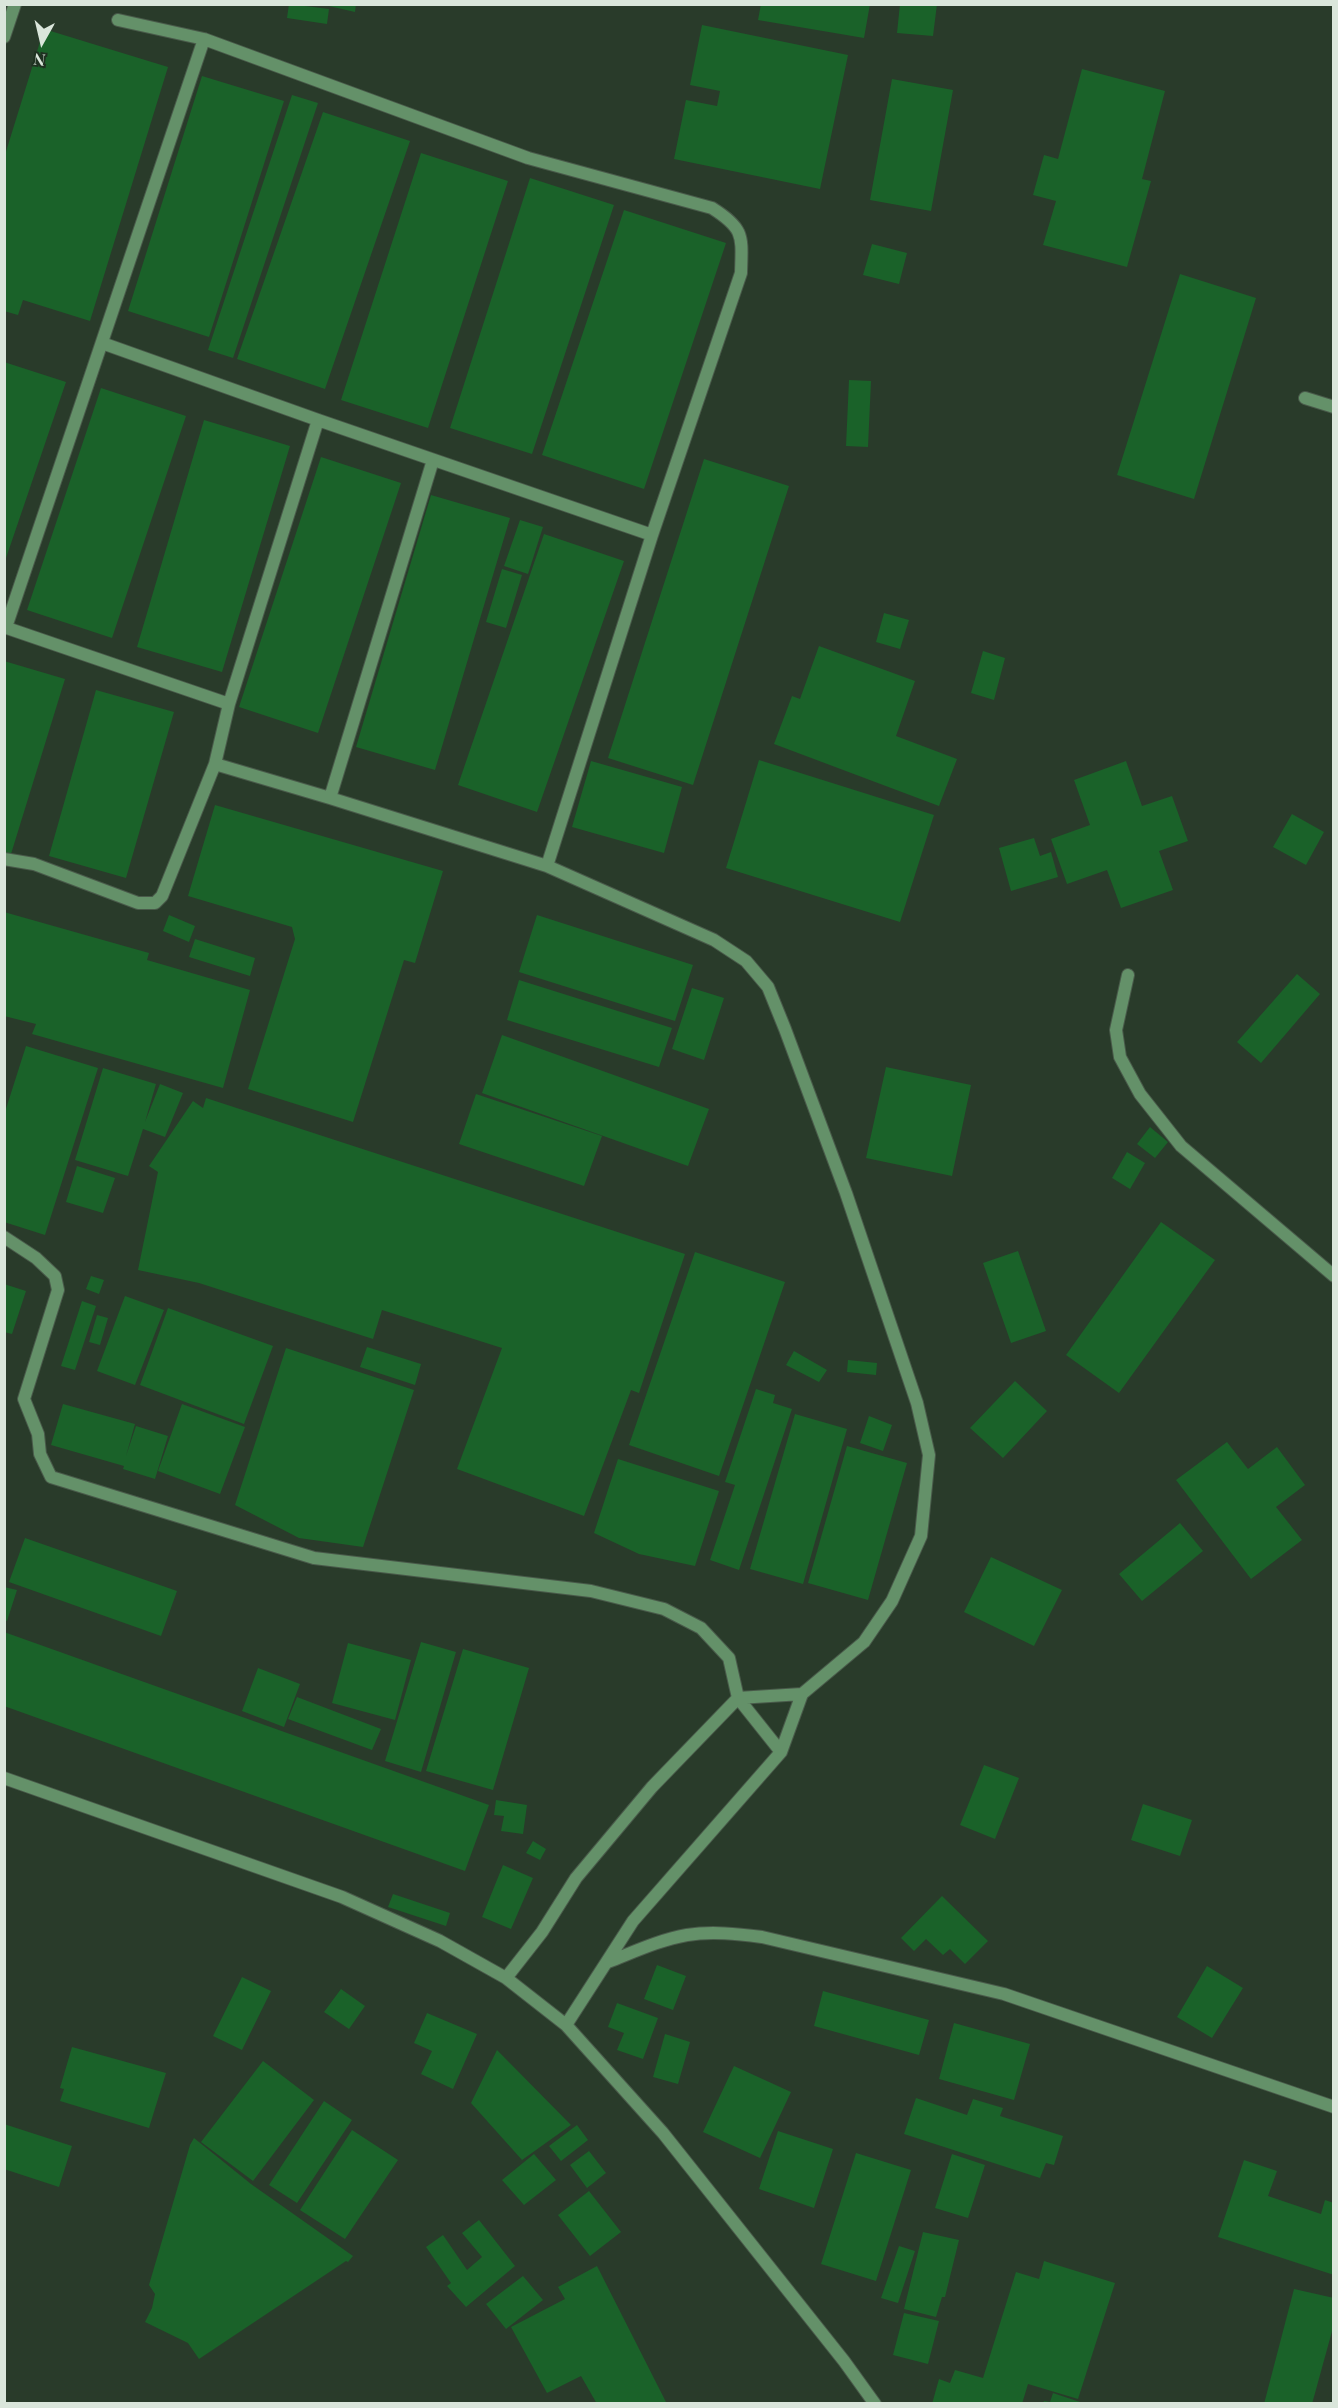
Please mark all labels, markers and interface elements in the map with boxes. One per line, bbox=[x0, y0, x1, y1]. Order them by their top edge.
north arrow bbox=[12, 12, 72, 72]
text: N bbox=[32, 49, 47, 72]

